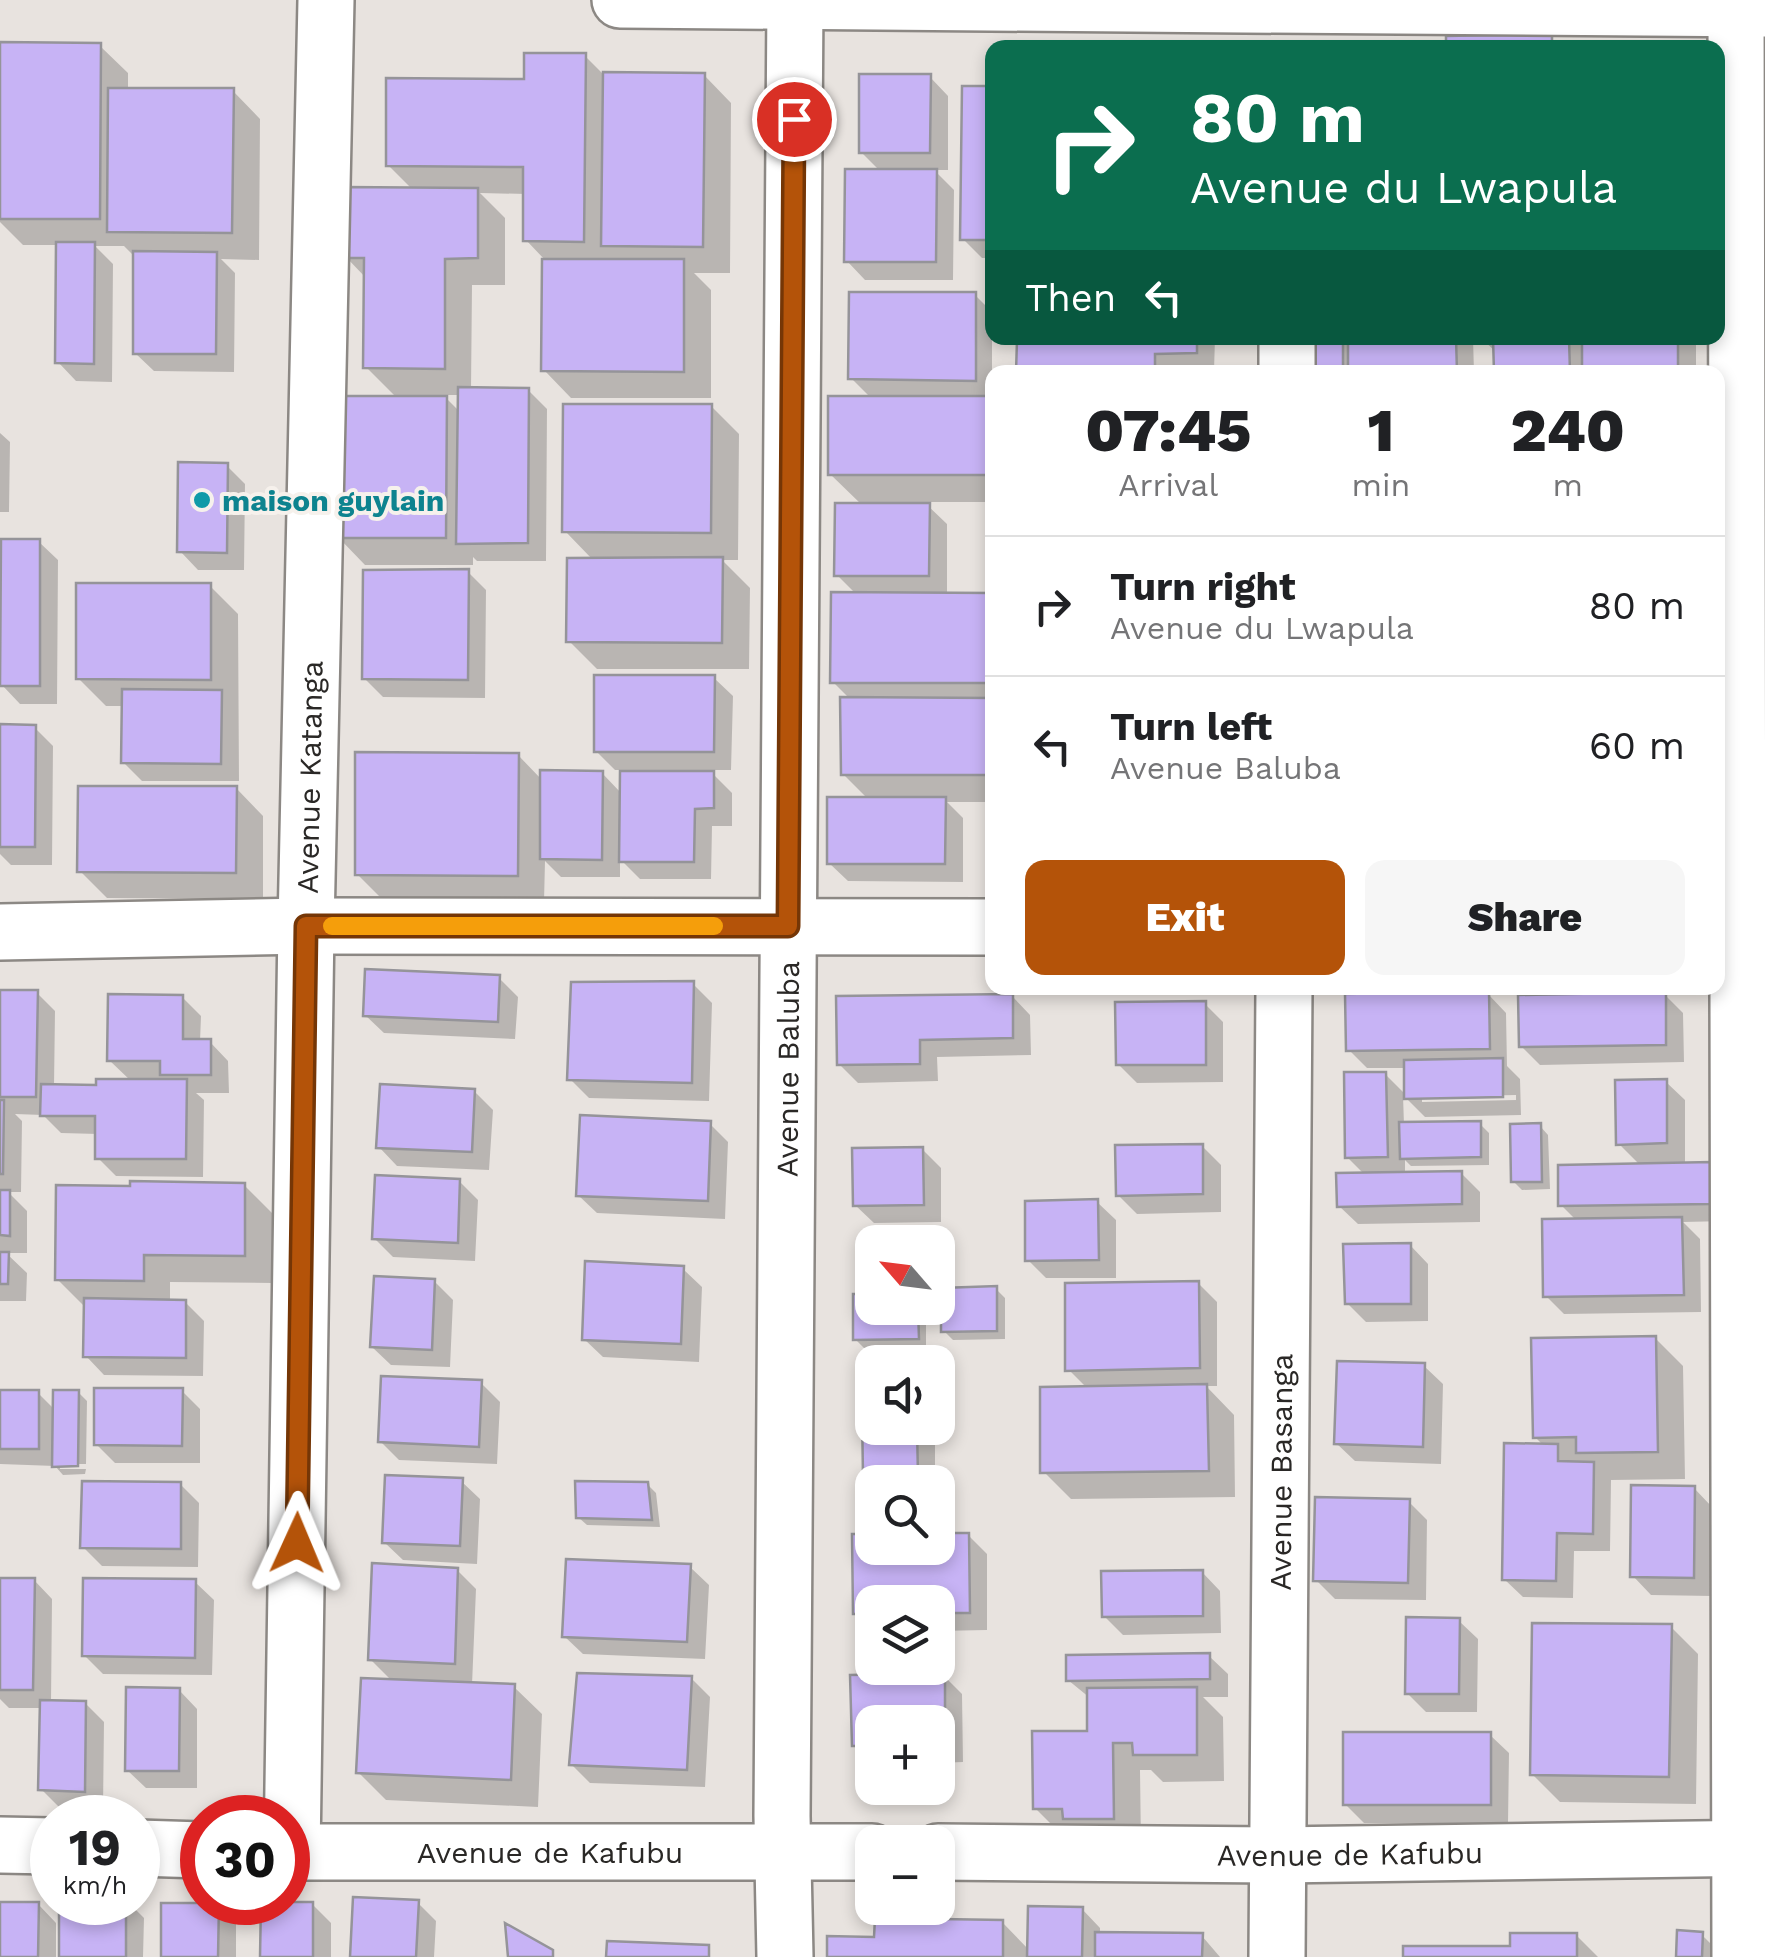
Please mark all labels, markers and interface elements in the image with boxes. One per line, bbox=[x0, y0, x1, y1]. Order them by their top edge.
pin bbox=[752, 77, 837, 162]
text: 80 m bbox=[1190, 77, 1365, 159]
icon: right bbox=[1025, 80, 1155, 210]
icon: arrive bbox=[767, 92, 822, 147]
text: Avenue du Lwapula bbox=[1190, 161, 1617, 214]
icon: left bbox=[1136, 270, 1191, 325]
text: Then bbox=[1025, 276, 1116, 320]
text: 07:45 bbox=[1085, 395, 1251, 466]
text: 1 bbox=[1368, 395, 1394, 466]
text: 240 bbox=[1510, 395, 1625, 466]
text: Arrival bbox=[1118, 466, 1218, 504]
text: min bbox=[1351, 466, 1410, 504]
text: m bbox=[1552, 466, 1583, 504]
place label: maison guylain bbox=[222, 483, 444, 518]
marker: maison guylain bbox=[191, 489, 213, 511]
text: Turn right bbox=[1110, 565, 1296, 609]
icon: right bbox=[1025, 579, 1080, 634]
text: 80 m bbox=[1589, 584, 1685, 628]
text: Avenue du Lwapula bbox=[1110, 609, 1414, 647]
street label: Avenue Katanga bbox=[289, 660, 329, 894]
text: Turn left bbox=[1110, 705, 1272, 749]
icon: left bbox=[1025, 719, 1080, 774]
text: 60 m bbox=[1589, 724, 1685, 768]
text: Avenue Baluba bbox=[1110, 749, 1341, 787]
button: Exit bbox=[1025, 860, 1345, 975]
button: Share bbox=[1365, 860, 1685, 975]
street label: Avenue Baluba bbox=[769, 961, 806, 1177]
north arrow bbox=[855, 1225, 955, 1325]
map controls bbox=[855, 1225, 955, 1925]
button: sound bbox=[855, 1345, 955, 1445]
street label: Avenue Basanga bbox=[1262, 1353, 1299, 1591]
button: search bbox=[855, 1465, 955, 1565]
position arrow bbox=[245, 1491, 349, 1595]
button: layers bbox=[855, 1585, 955, 1685]
button: + bbox=[855, 1705, 955, 1805]
speed limit sign: 30 bbox=[180, 1795, 310, 1925]
text: 19 bbox=[69, 1818, 121, 1877]
button: − bbox=[855, 1825, 955, 1925]
street label: Avenue de Kafubu bbox=[417, 1835, 683, 1870]
street label: Avenue de Kafubu bbox=[1217, 1835, 1483, 1873]
text: km/h bbox=[63, 1871, 127, 1900]

